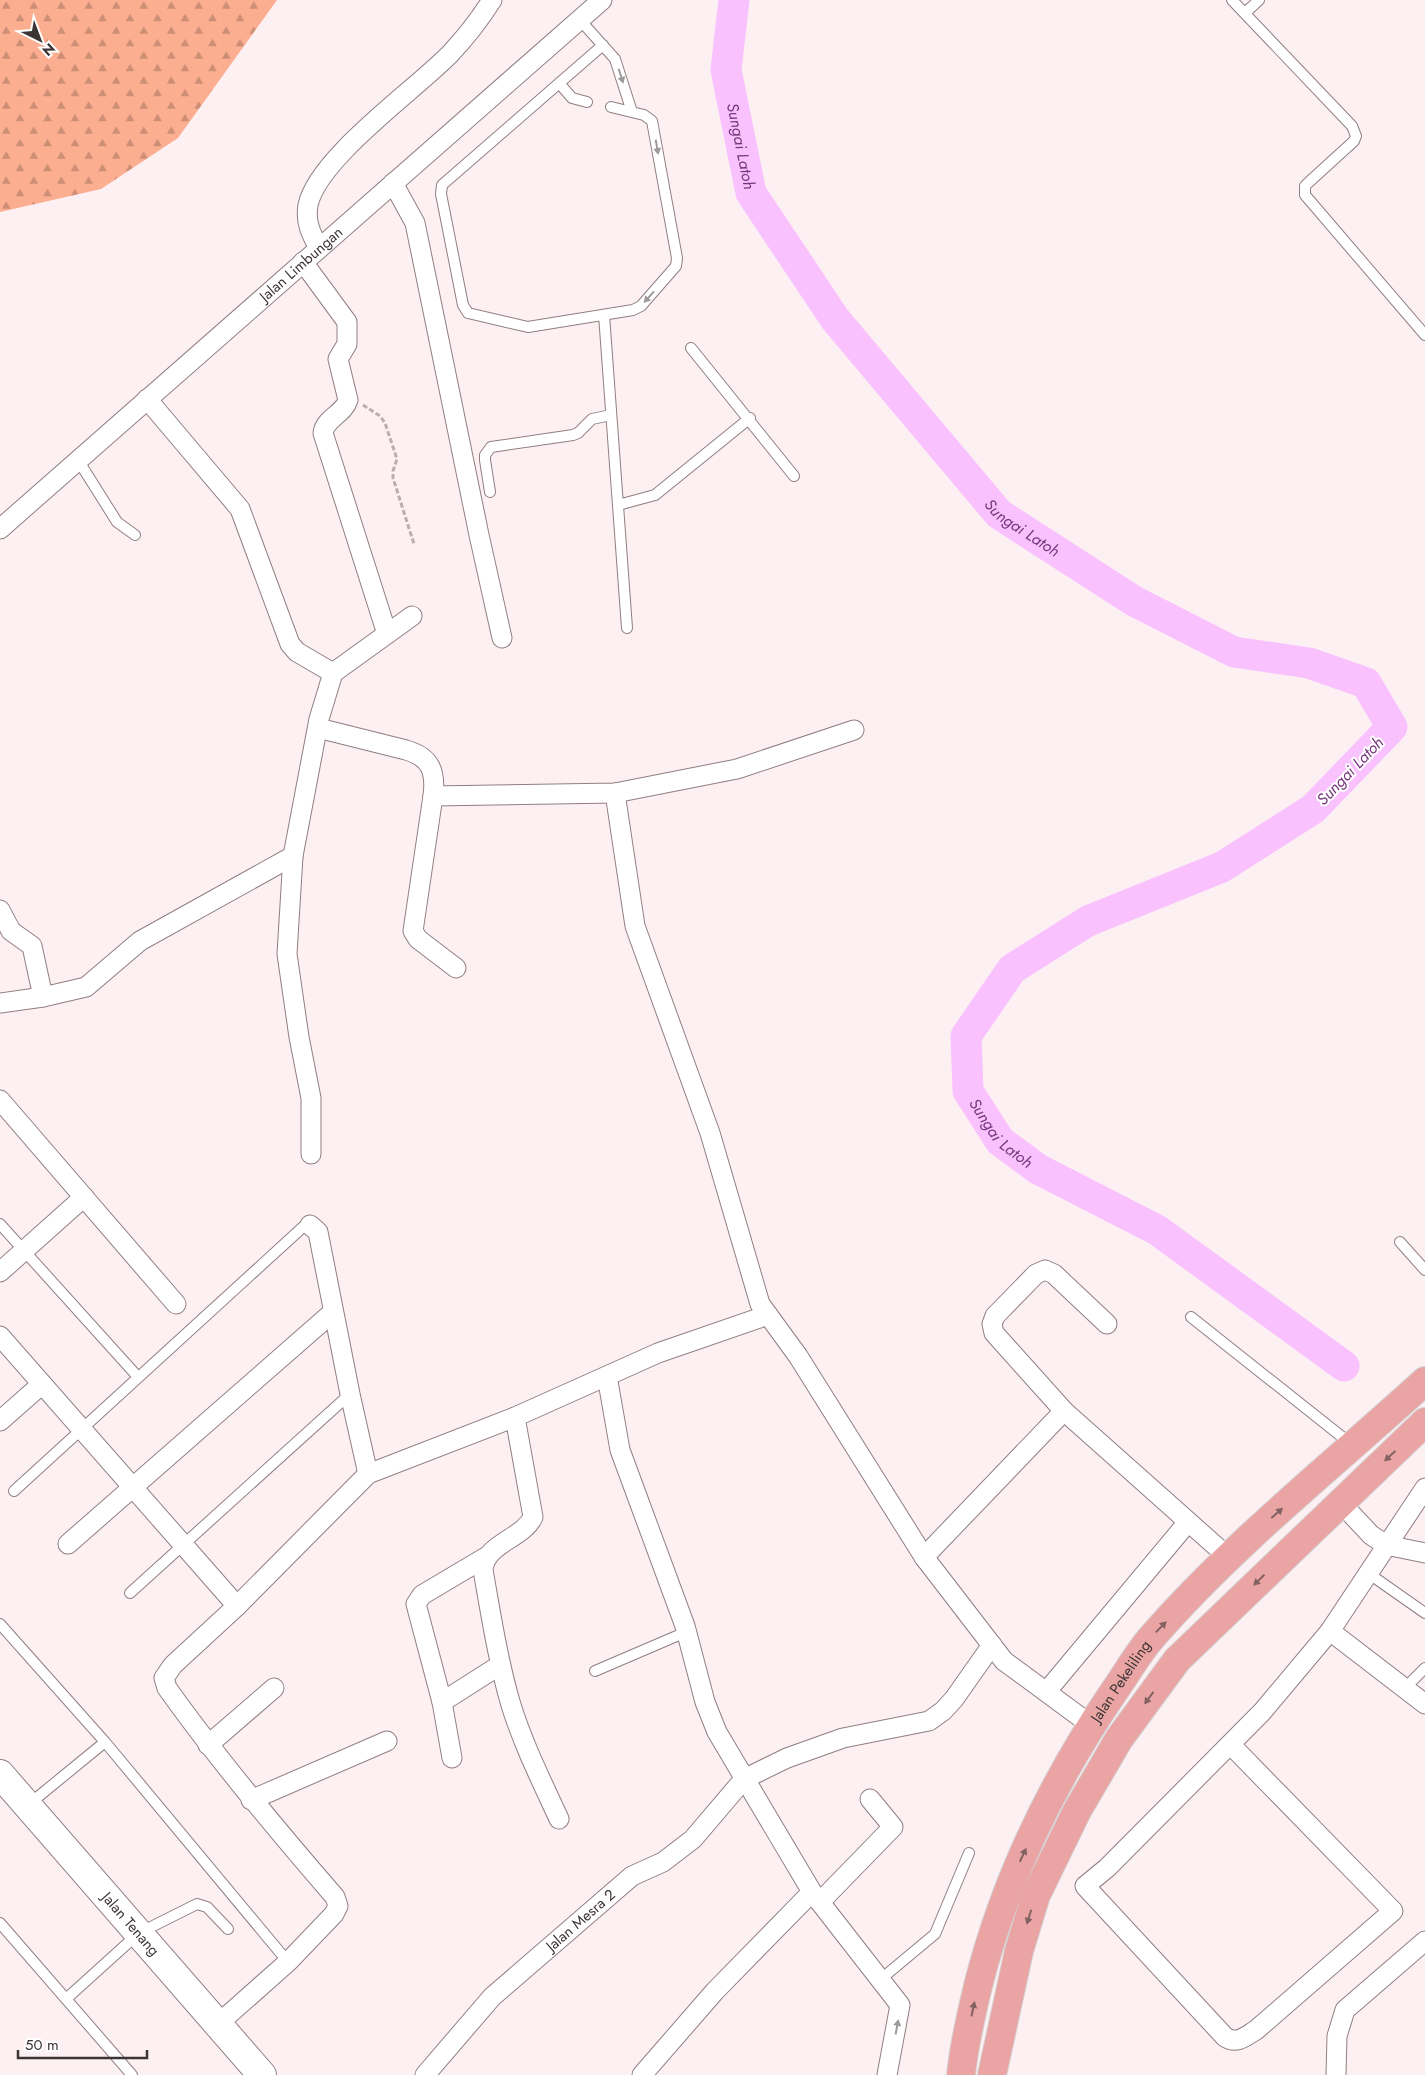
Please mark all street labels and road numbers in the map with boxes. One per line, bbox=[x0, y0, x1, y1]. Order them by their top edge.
street label: Jalan Limbungan bbox=[253, 222, 348, 308]
street label: Jalan Pekeliling bbox=[1084, 1636, 1156, 1728]
street label: Jalan Mesra 2 bbox=[540, 1884, 620, 1958]
street label: Jalan Tenang bbox=[95, 1886, 165, 1961]

